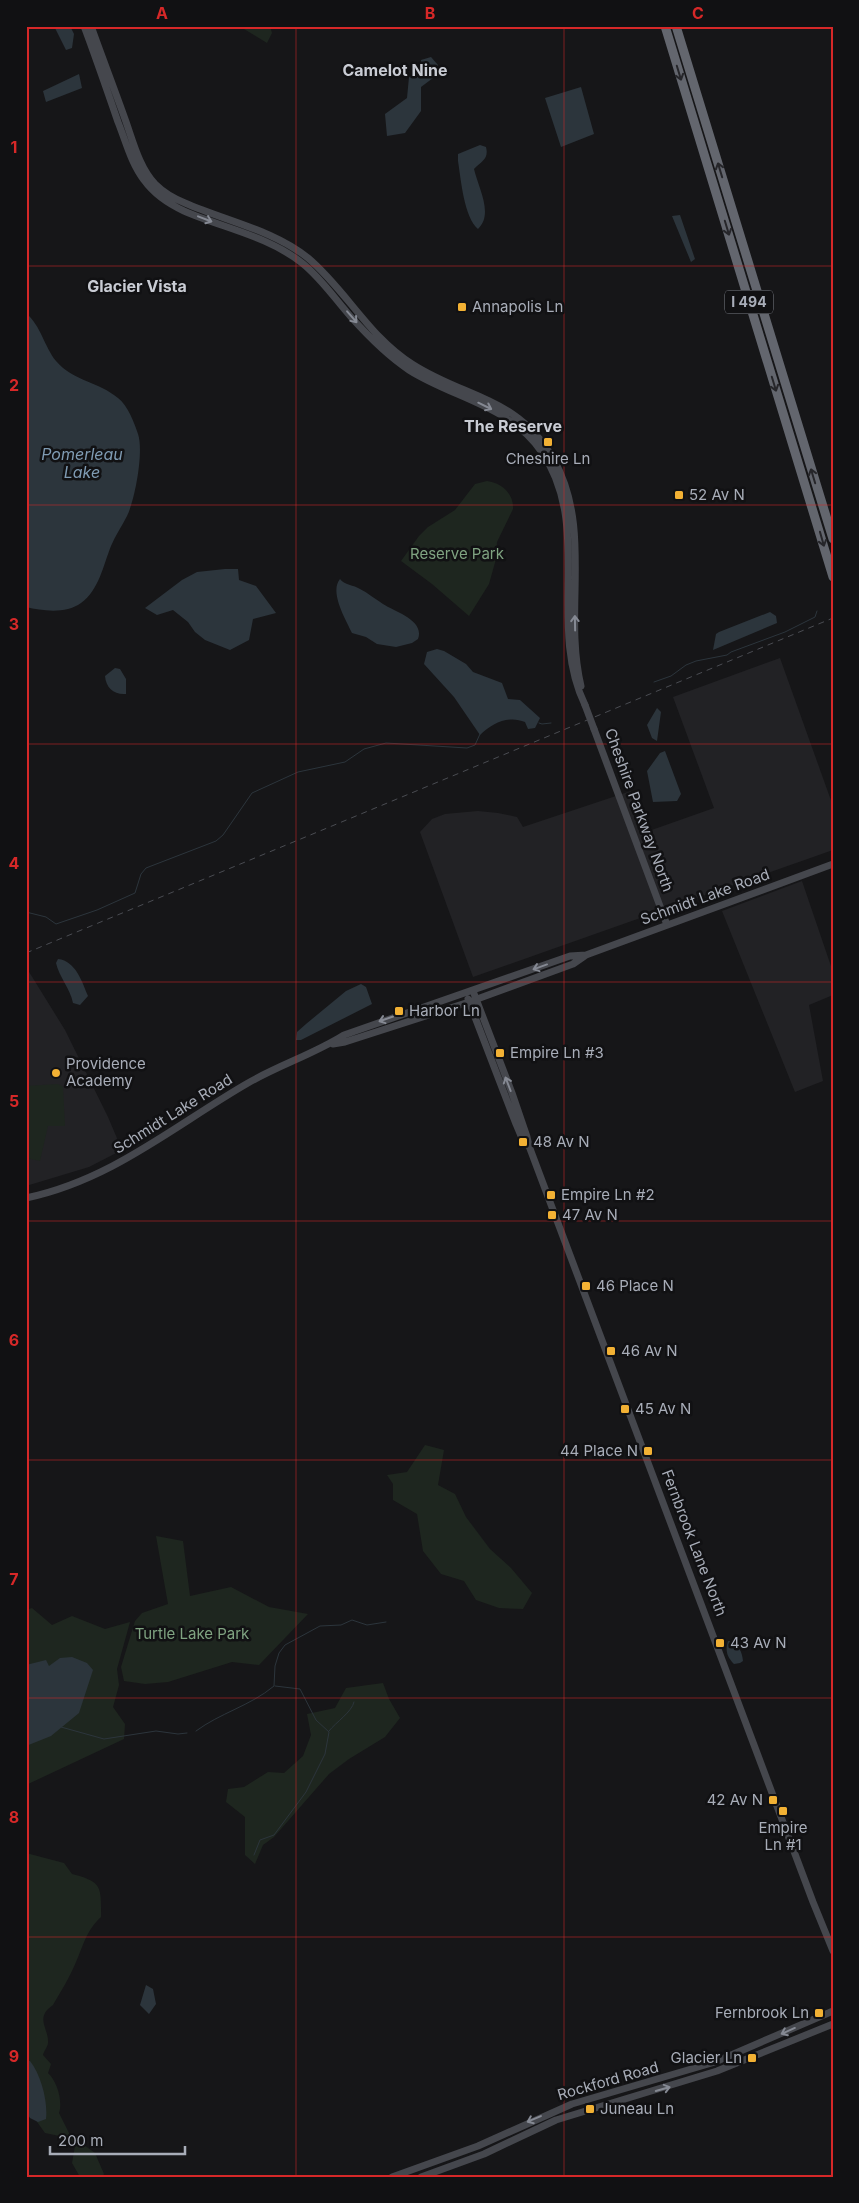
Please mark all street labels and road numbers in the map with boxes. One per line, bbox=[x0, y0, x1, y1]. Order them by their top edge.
road number: I 494 bbox=[725, 290, 773, 314]
street label: Cheshire Parkway North bbox=[601, 726, 678, 894]
street label: Schmidt Lake Road bbox=[638, 864, 772, 929]
street label: Schmidt Lake Road bbox=[110, 1069, 236, 1158]
street label: Fernbrook Lane North bbox=[658, 1467, 731, 1619]
street label: Rockford Road bbox=[555, 2057, 661, 2104]

